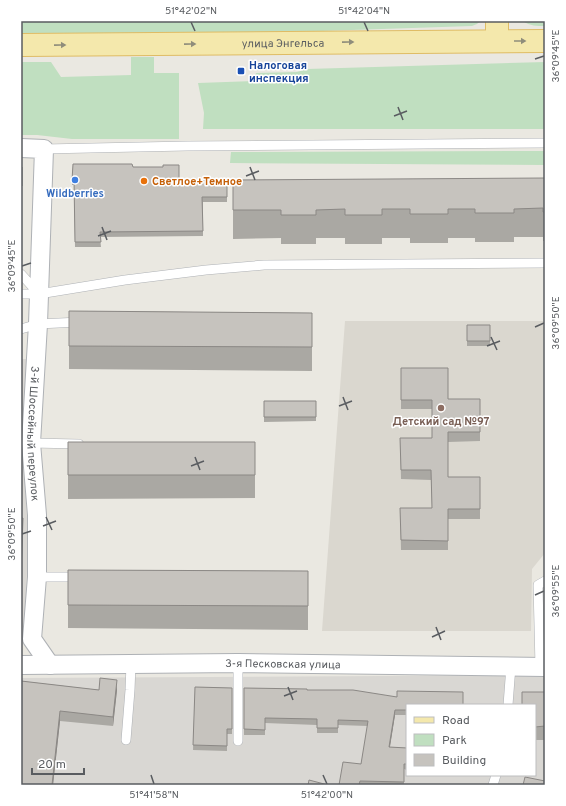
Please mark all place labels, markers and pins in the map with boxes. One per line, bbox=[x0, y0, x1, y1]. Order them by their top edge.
place label: Налоговая инспекция bbox=[249, 59, 309, 86]
marker: Налоговая инспекция bbox=[236, 66, 246, 76]
marker: Wildberries bbox=[70, 175, 80, 185]
place label: Светлое+Темное bbox=[152, 175, 242, 189]
marker: Светлое+Темное bbox=[139, 176, 149, 186]
place label: Wildberries bbox=[46, 187, 104, 201]
marker: Детский сад №97 bbox=[436, 403, 446, 413]
place label: Детский сад №97 bbox=[393, 415, 490, 429]

